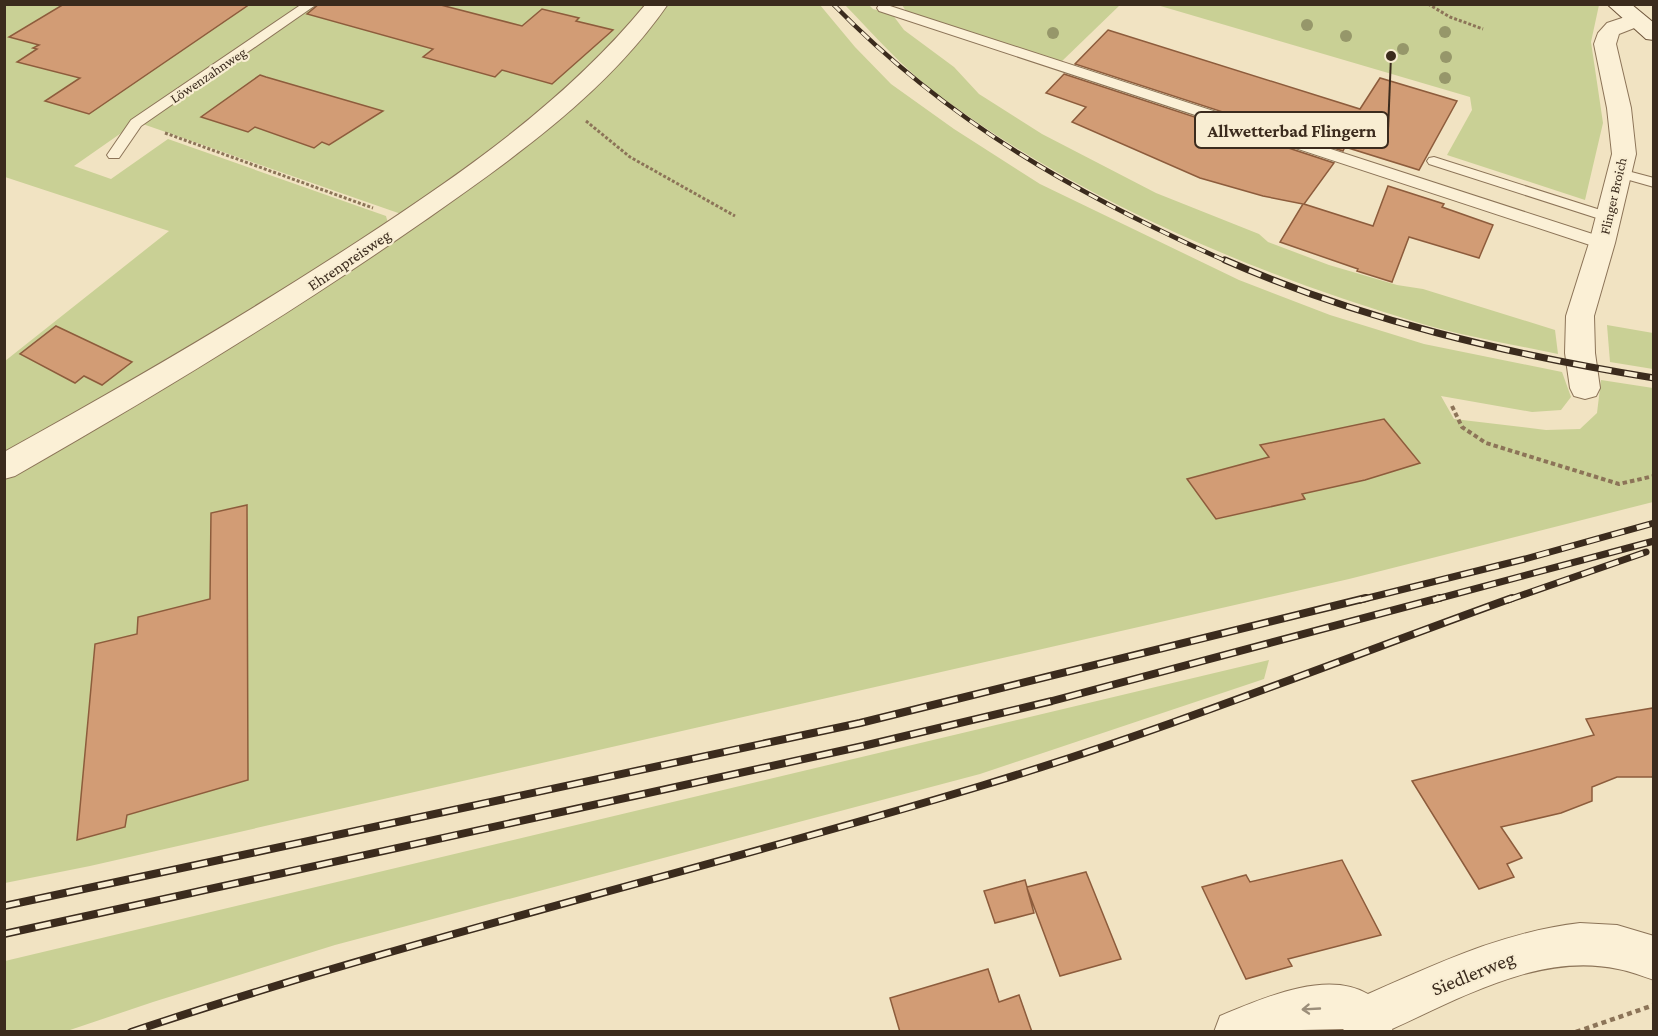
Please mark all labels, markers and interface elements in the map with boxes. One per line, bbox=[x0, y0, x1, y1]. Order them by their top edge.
street label: Löwenzahnweg bbox=[167, 44, 249, 106]
callout: Allwetterbad Flingern bbox=[1195, 112, 1388, 148]
text: Allwetterbad Flingern bbox=[1207, 121, 1377, 141]
street label: Flinger Broich bbox=[1596, 156, 1630, 236]
street label: Ehrenpreisweg bbox=[305, 226, 394, 295]
street label: Siedlerweg bbox=[1428, 946, 1519, 1001]
one-way arrow bbox=[1301, 1003, 1321, 1014]

